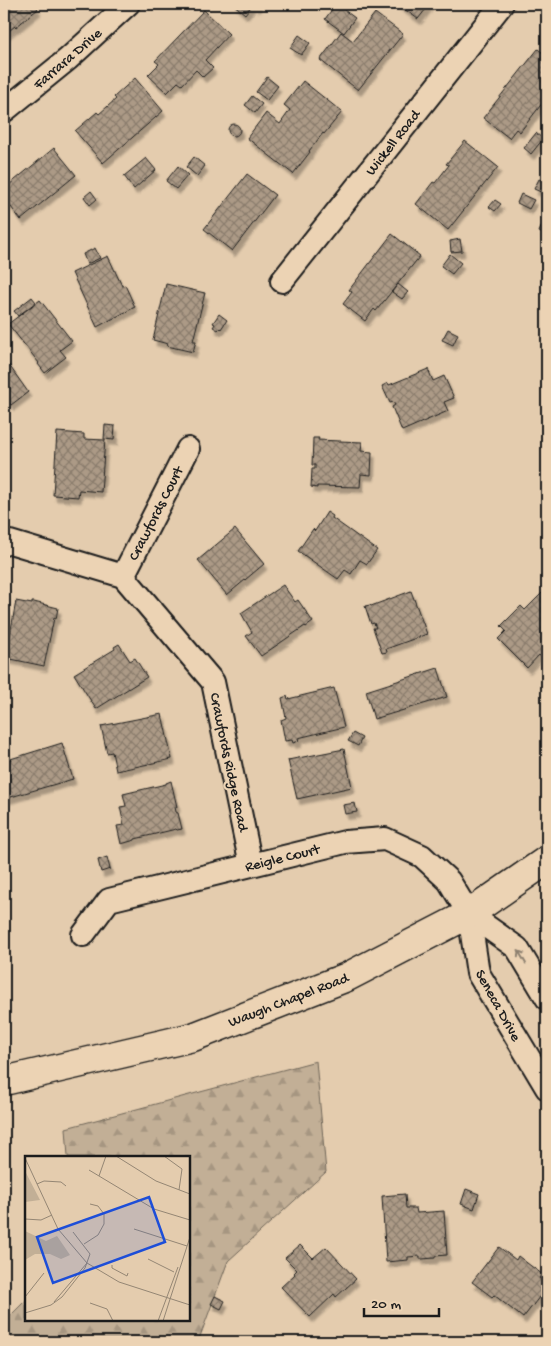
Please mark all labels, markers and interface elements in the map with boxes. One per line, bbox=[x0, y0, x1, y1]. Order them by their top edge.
street label: Farrara Drive bbox=[30, 25, 106, 95]
street label: Wickell Road bbox=[362, 106, 426, 180]
street label: Crawfords Court bbox=[125, 462, 189, 564]
street label: Crawfords Ridge Road bbox=[205, 691, 252, 835]
street label: Reigle Court bbox=[243, 841, 324, 877]
one-way arrow bbox=[516, 950, 526, 964]
street label: Seneca Drive bbox=[470, 967, 524, 1045]
street label: Waugh Chapel Road bbox=[226, 969, 353, 1032]
inset map bbox=[25, 1156, 190, 1321]
scale bar bbox=[364, 1286, 438, 1318]
text: 20 m bbox=[371, 1296, 401, 1314]

